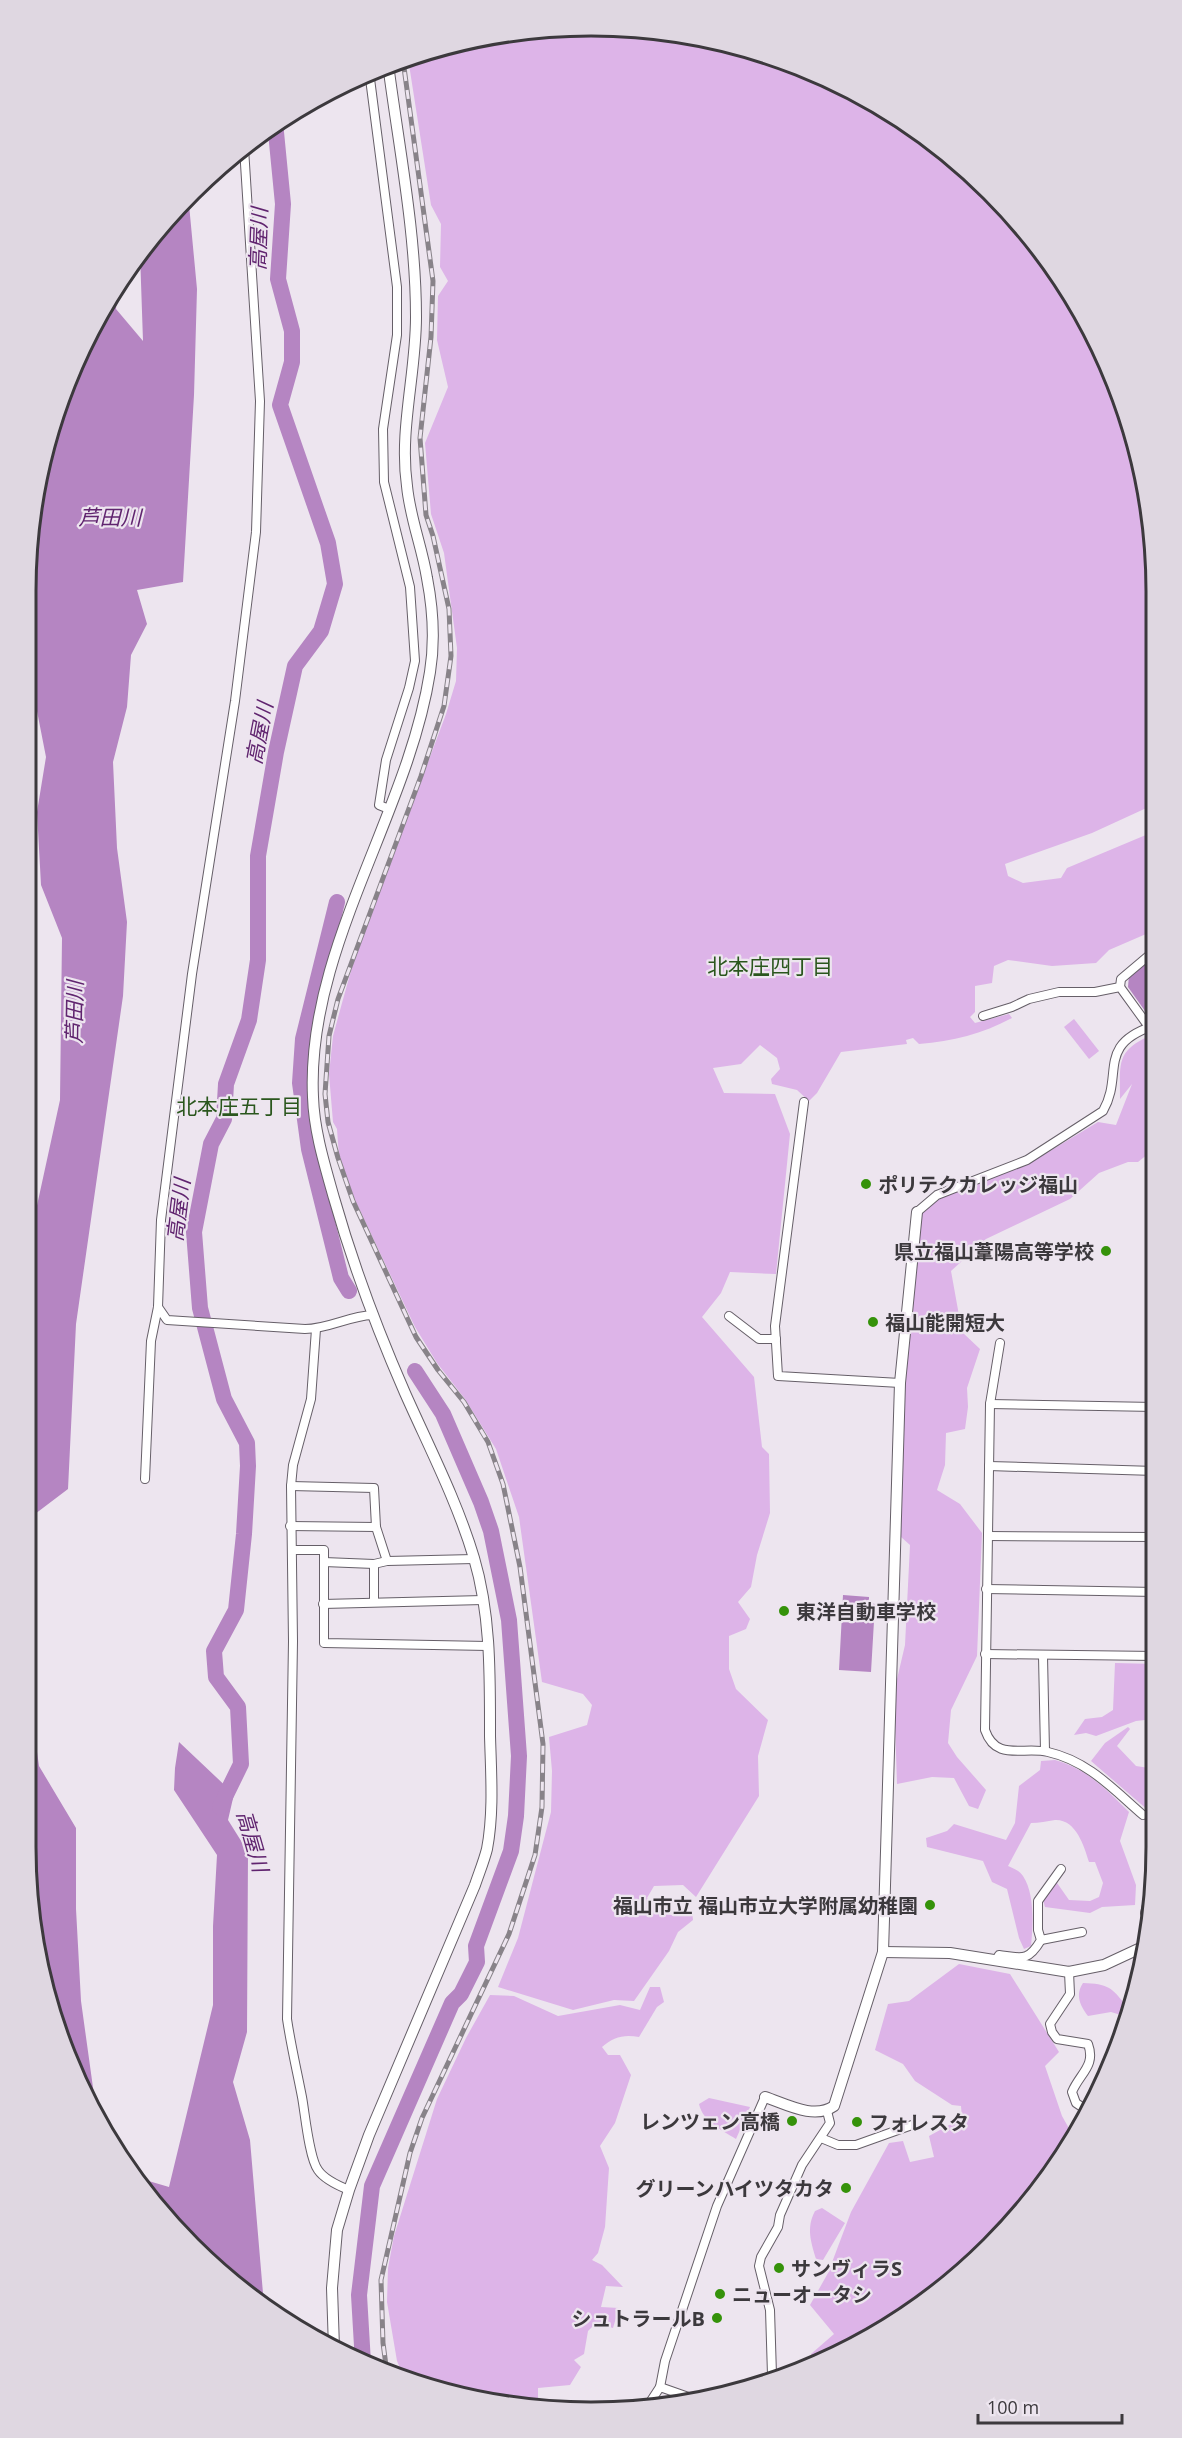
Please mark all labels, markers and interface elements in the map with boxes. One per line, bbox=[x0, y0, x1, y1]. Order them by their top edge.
water label: 高屋川 bbox=[243, 205, 273, 271]
water label: 芦田川 bbox=[79, 503, 143, 531]
water label: 高屋川 bbox=[239, 697, 279, 767]
district label: 北本庄四丁目 bbox=[707, 952, 833, 980]
water label: 芦田川 bbox=[59, 978, 89, 1044]
district label: 北本庄五丁目 bbox=[176, 1092, 302, 1120]
place label: ポリテクカレッジ福山 bbox=[878, 1171, 1078, 1198]
water label: 高屋川 bbox=[160, 1175, 196, 1243]
marker: ポリテクカレッジ福山 bbox=[859, 1177, 873, 1191]
place label: 県立福山葦陽高等学校 bbox=[894, 1238, 1094, 1265]
marker: 県立福山葦陽高等学校 bbox=[1099, 1244, 1113, 1258]
place label: 福山能開短大 bbox=[885, 1309, 1005, 1336]
marker: 福山能開短大 bbox=[866, 1315, 880, 1329]
place label: 東洋自動車学校 bbox=[796, 1598, 936, 1625]
marker: 東洋自動車学校 bbox=[777, 1604, 791, 1618]
water label: 高屋川 bbox=[231, 1807, 276, 1877]
place label: 福山市立 福山市立大学附属幼稚園 bbox=[613, 1892, 918, 1919]
marker: 福山市立 福山市立大学附属幼稚園 bbox=[923, 1898, 937, 1912]
place label: レンツェン高橋 bbox=[640, 2108, 780, 2135]
place label: フォレスタ bbox=[869, 2109, 969, 2136]
marker: レンツェン高橋 bbox=[785, 2114, 799, 2128]
marker: フォレスタ bbox=[850, 2115, 864, 2129]
place label: グリーンハイツタカタ bbox=[635, 2175, 834, 2202]
marker: グリーンハイツタカタ bbox=[839, 2181, 853, 2195]
place label: サンヴィラS bbox=[791, 2255, 902, 2282]
marker: サンヴィラS bbox=[772, 2261, 786, 2275]
place label: ニューオータシ bbox=[732, 2281, 872, 2308]
marker: ニューオータシ bbox=[713, 2287, 727, 2301]
place label: シュトラールB bbox=[572, 2305, 705, 2332]
marker: シュトラールB bbox=[710, 2311, 724, 2325]
scale bar bbox=[978, 2387, 1122, 2425]
text: 100 m bbox=[987, 2395, 1039, 2419]

